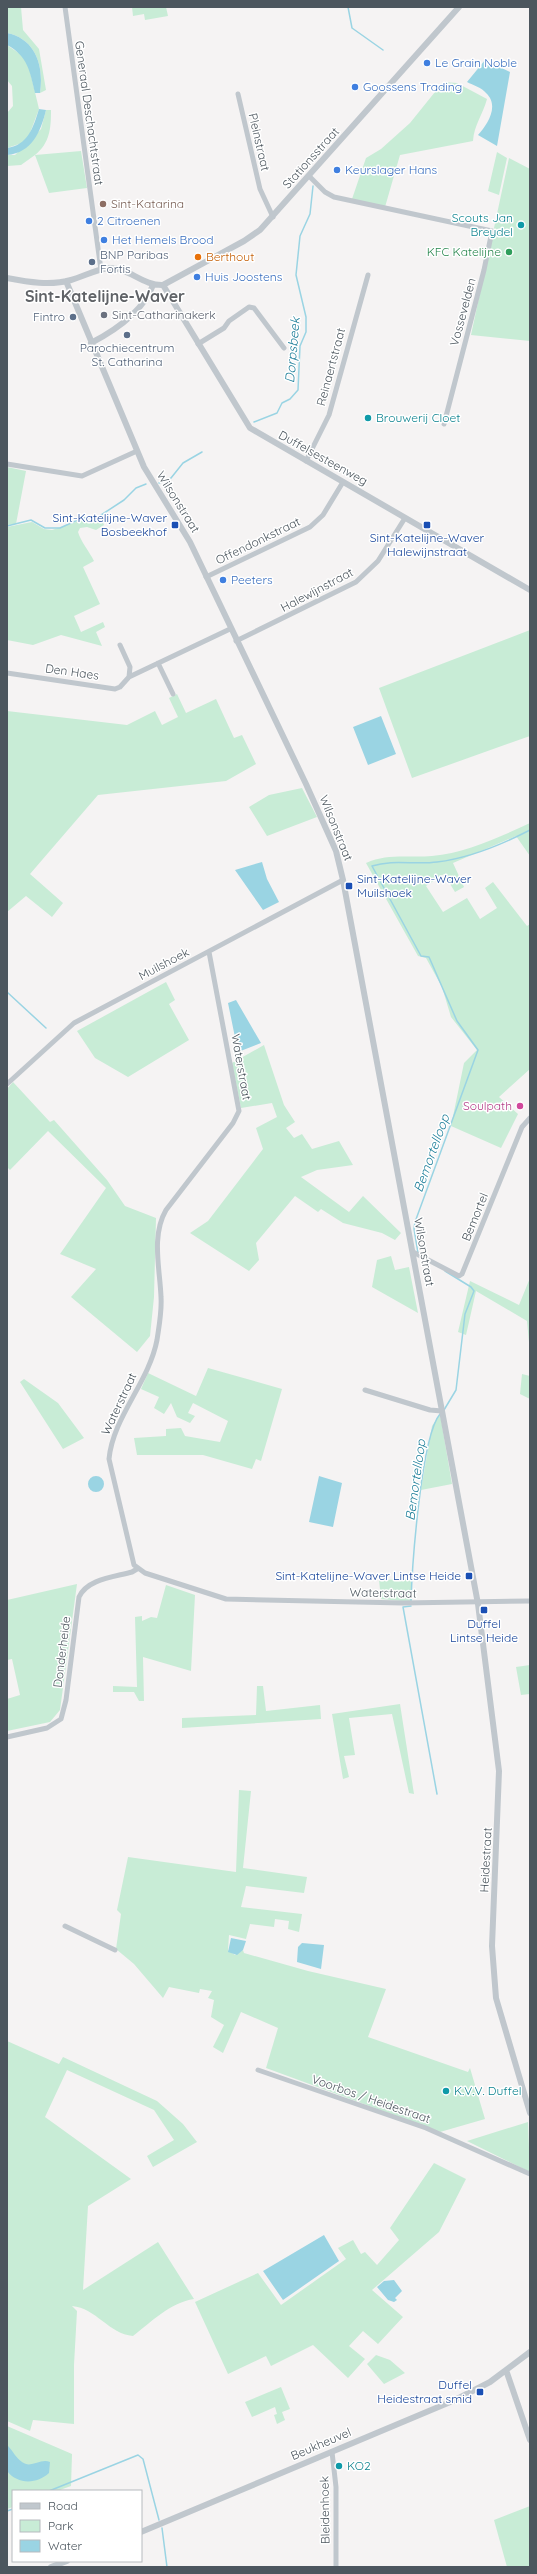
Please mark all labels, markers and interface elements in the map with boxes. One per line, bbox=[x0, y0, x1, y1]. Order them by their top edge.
street label: Generaal Deschachtstraat bbox=[72, 40, 107, 186]
place label: Le Grain Noble bbox=[435, 55, 517, 70]
marker: Le Grain Noble bbox=[422, 58, 432, 68]
place label: Goossens Trading bbox=[363, 79, 462, 94]
marker: Goossens Trading bbox=[350, 82, 360, 92]
street label: Pleinstraat bbox=[246, 111, 273, 172]
street label: Stationsstraat bbox=[279, 124, 342, 191]
place label: Keurslager Hans bbox=[345, 162, 438, 177]
marker: Keurslager Hans bbox=[332, 165, 342, 175]
place label: Sint-Katarina bbox=[111, 196, 184, 211]
marker: Sint-Katarina bbox=[98, 199, 108, 209]
place label: Scouts Jan Breydel bbox=[452, 210, 513, 239]
place label: 2 Citroenen bbox=[97, 213, 160, 228]
marker: 2 Citroenen bbox=[84, 216, 94, 226]
marker: Scouts Jan Breydel bbox=[516, 220, 526, 230]
place label: Het Hemels Brood bbox=[112, 232, 214, 247]
marker: Het Hemels Brood bbox=[99, 235, 109, 245]
place label: KFC Katelijne bbox=[427, 244, 501, 259]
place label: BNP Paribas Fortis bbox=[100, 247, 169, 276]
marker: KFC Katelijne bbox=[504, 247, 514, 257]
place label: Berthout bbox=[206, 249, 254, 264]
marker: Berthout bbox=[193, 252, 203, 262]
marker: BNP Paribas Fortis bbox=[87, 257, 97, 267]
place label: Huis Joostens bbox=[205, 269, 283, 284]
marker: Huis Joostens bbox=[192, 272, 202, 282]
street label: Vossevelden bbox=[446, 276, 479, 347]
district label: Sint-Katelijne-Waver bbox=[25, 286, 185, 306]
place label: Sint-Catharinakerk bbox=[112, 307, 216, 322]
place label: Fintro bbox=[33, 309, 65, 324]
marker: Sint-Catharinakerk bbox=[99, 310, 109, 320]
marker: Fintro bbox=[68, 312, 78, 322]
water label: Dorpsbeek bbox=[281, 315, 303, 383]
street label: Reinaertstraat bbox=[313, 326, 348, 408]
marker: Parochiecentrum St. Catharina bbox=[122, 330, 132, 340]
place label: Parochiecentrum St. Catharina bbox=[80, 340, 174, 369]
place label: Brouwerij Cloet bbox=[376, 410, 460, 425]
marker: Brouwerij Cloet bbox=[363, 413, 373, 423]
street label: Duffelsesteenweg bbox=[276, 427, 370, 488]
street label: Wilsonstraat bbox=[154, 468, 203, 535]
place label: Sint-Katelijne-Waver Bosbeekhof bbox=[53, 510, 168, 539]
street label: Offendonkstraat bbox=[213, 514, 303, 568]
marker: Sint-Katelijne-Waver Bosbeekhof bbox=[170, 520, 180, 530]
marker: Sint-Katelijne-Waver Halewijnstraat bbox=[422, 520, 432, 530]
place label: Sint-Katelijne-Waver Halewijnstraat bbox=[370, 530, 485, 559]
street label: Halewijnstraat bbox=[278, 564, 356, 615]
place label: Peeters bbox=[231, 572, 273, 587]
marker: Peeters bbox=[218, 575, 228, 585]
street label: Den Haes bbox=[44, 660, 100, 683]
street label: Wilsonstraat bbox=[316, 793, 356, 863]
place label: Sint-Katelijne-Waver Muilshoek bbox=[357, 871, 472, 900]
marker: Sint-Katelijne-Waver Muilshoek bbox=[344, 881, 354, 891]
street label: Muilshoek bbox=[136, 944, 192, 983]
street label: Waterstraat bbox=[228, 1033, 255, 1101]
place label: Soulpath bbox=[463, 1098, 512, 1113]
marker: Soulpath bbox=[515, 1101, 525, 1111]
water label: Bemortelloop bbox=[410, 1111, 453, 1194]
street label: Bemortel bbox=[458, 1190, 491, 1243]
street label: Wilsonstraat bbox=[411, 1216, 438, 1288]
street label: Waterstraat bbox=[98, 1370, 140, 1437]
water label: Bemortelloop bbox=[401, 1437, 429, 1522]
place label: Sint-Katelijne-Waver Lintse Heide bbox=[275, 1568, 461, 1583]
marker: Sint-Katelijne-Waver Lintse Heide bbox=[464, 1571, 474, 1581]
street label: Waterstraat bbox=[349, 1584, 417, 1601]
marker: Duffel Lintse Heide bbox=[479, 1605, 489, 1615]
street label: Donderheide bbox=[50, 1615, 73, 1688]
place label: Duffel Lintse Heide bbox=[450, 1616, 518, 1645]
street label: Heidestraat bbox=[476, 1827, 495, 1893]
street label: Voorbos / Heidestraat bbox=[310, 2071, 433, 2126]
place label: K.V.V. Duffel bbox=[454, 2083, 522, 2098]
marker: K.V.V. Duffel bbox=[441, 2086, 451, 2096]
place label: Duffel Heidestraat smid bbox=[377, 2377, 472, 2406]
marker: Duffel Heidestraat smid bbox=[475, 2387, 485, 2397]
street label: Beukheuvel bbox=[288, 2424, 353, 2463]
place label: KO2 bbox=[347, 2458, 371, 2473]
marker: KO2 bbox=[334, 2461, 344, 2471]
street label: Bleidenhoek bbox=[316, 2476, 333, 2544]
legend bbox=[12, 2490, 142, 2562]
text: Road bbox=[48, 2498, 78, 2513]
text: Park bbox=[48, 2518, 73, 2533]
text: Water bbox=[48, 2538, 83, 2553]

